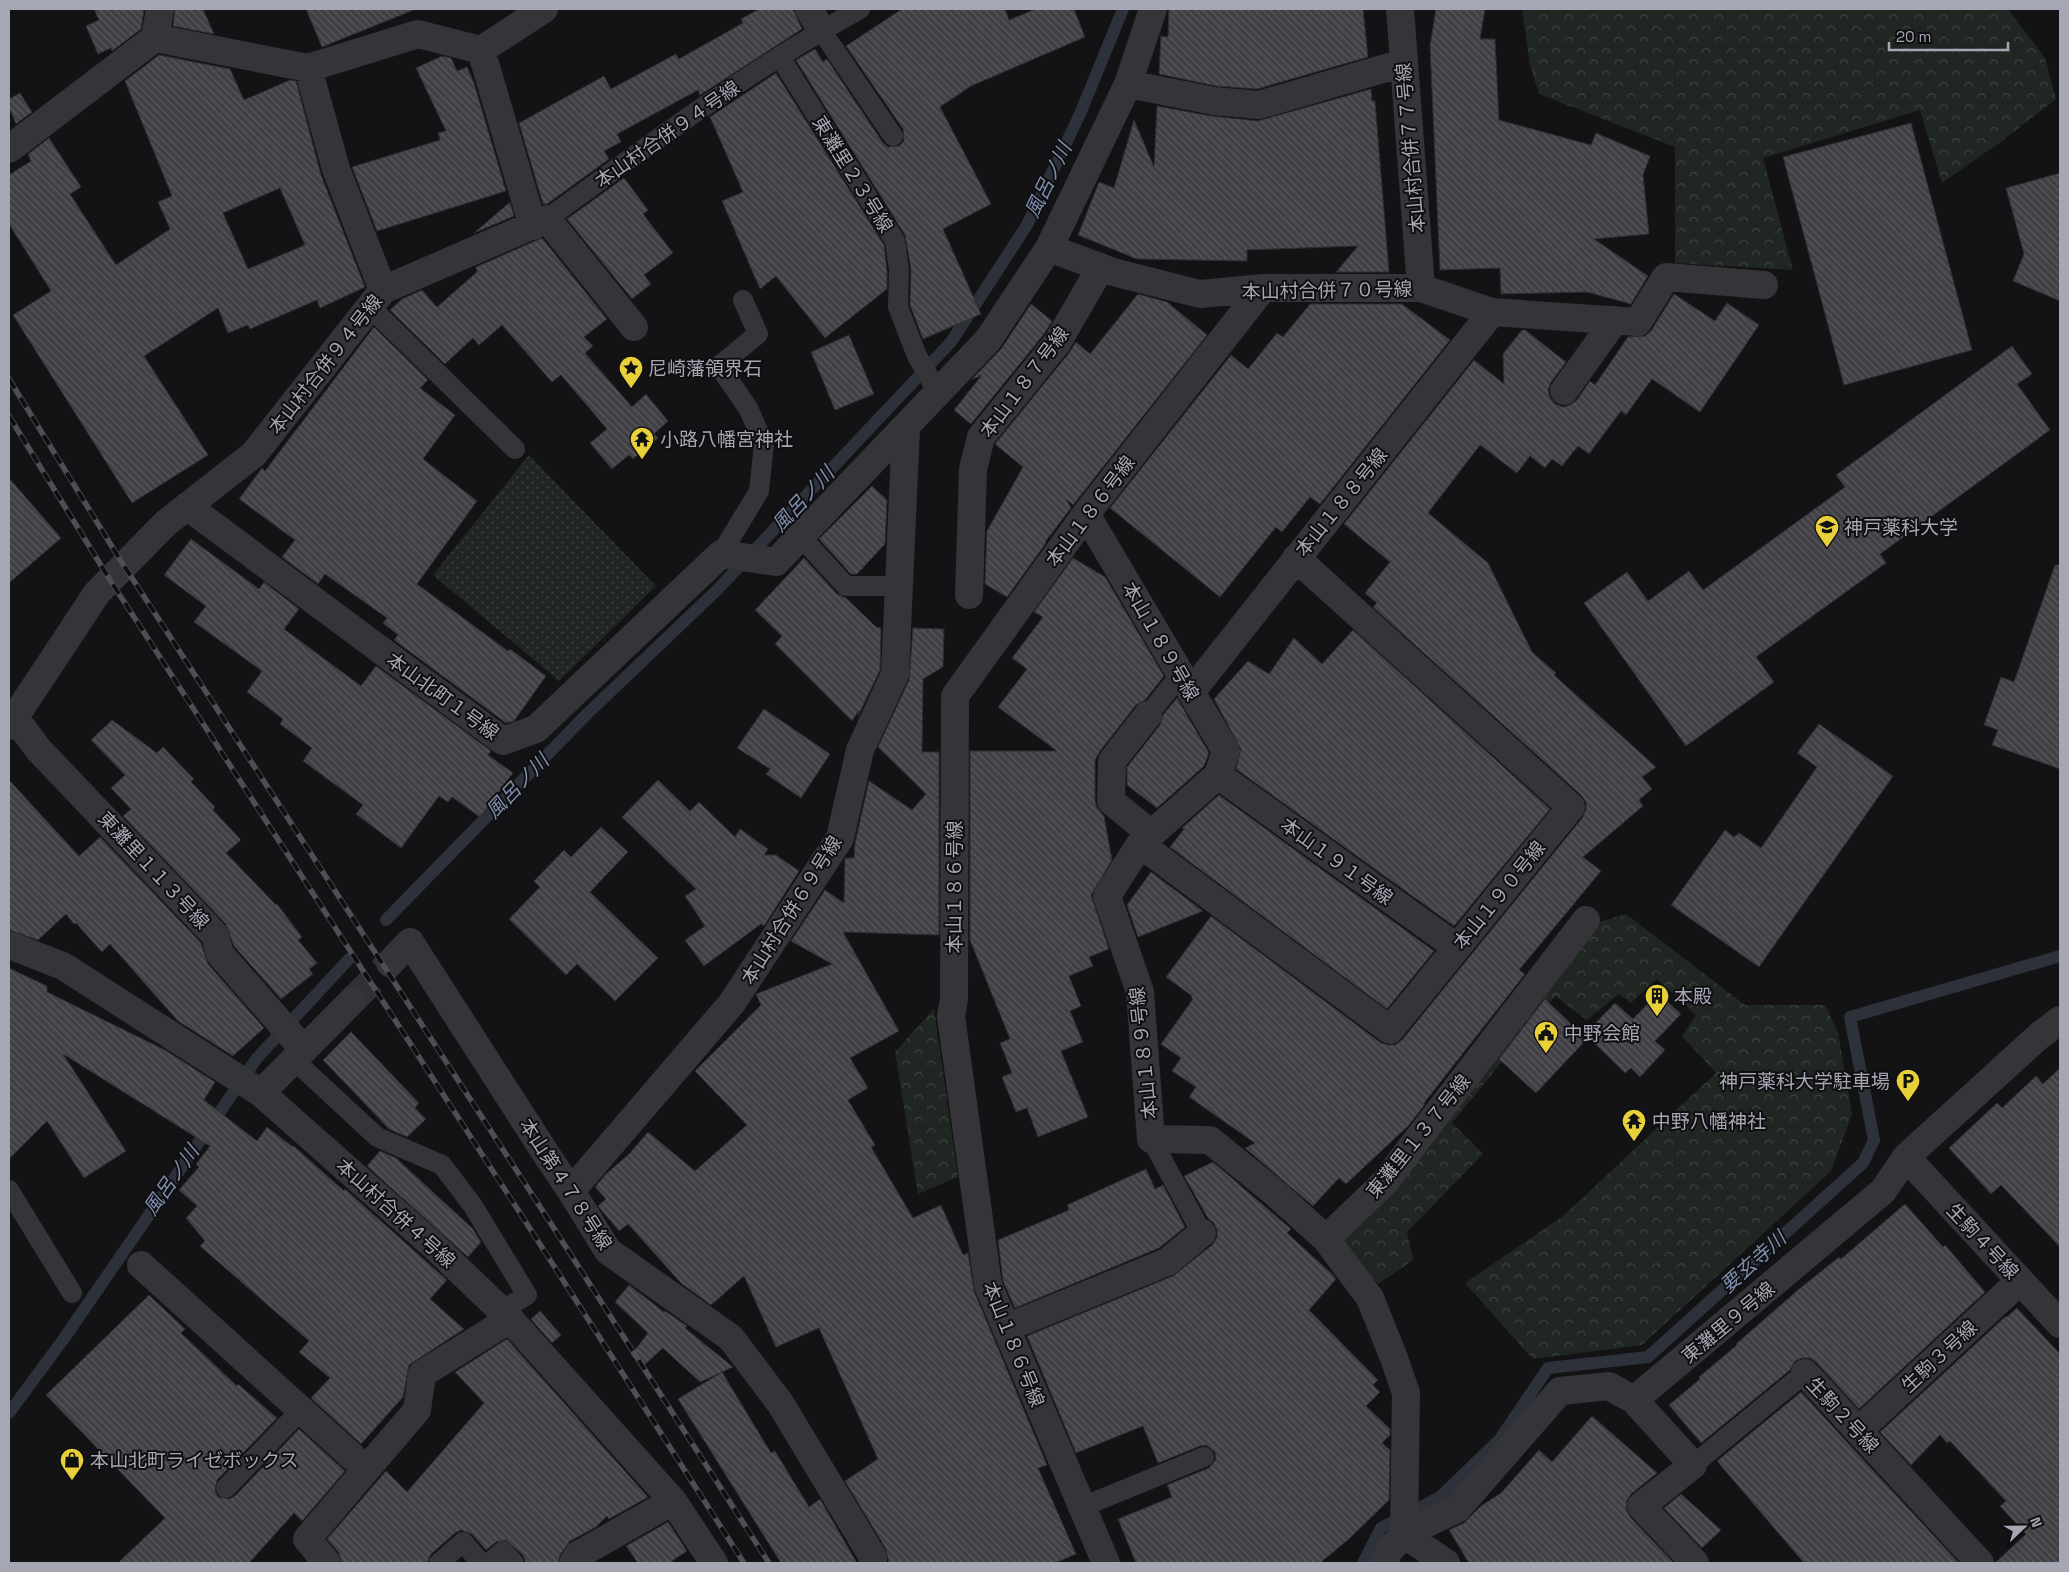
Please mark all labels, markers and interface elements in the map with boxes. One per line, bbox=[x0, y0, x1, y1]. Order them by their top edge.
scale bar bbox=[1889, 20, 2008, 52]
text: 20 m bbox=[1896, 27, 1931, 46]
street label: 本山村合併７７号線 bbox=[1391, 62, 1430, 234]
street label: 本山村合併９４号線 bbox=[590, 75, 745, 194]
street label: 東灘里２３号線 bbox=[807, 111, 898, 237]
water label: 風呂ノ川 bbox=[1019, 137, 1078, 222]
street label: 本山村合併７０号線 bbox=[1241, 277, 1413, 304]
street label: 本山村合併９４号線 bbox=[263, 289, 388, 439]
street label: 本山１８７号線 bbox=[974, 322, 1074, 443]
place icon: 尼崎藩領界石 bbox=[618, 355, 644, 389]
place label: 尼崎藩領界石 bbox=[648, 356, 762, 381]
temple icon: 小路八幡宮神社 bbox=[629, 426, 655, 460]
place label: 小路八幡宮神社 bbox=[660, 427, 793, 452]
street label: 本山１８８号線 bbox=[1290, 443, 1393, 562]
street label: 本山１８６号線 bbox=[1040, 451, 1140, 572]
water label: 風呂ノ川 bbox=[766, 459, 841, 537]
school or university icon: 神戸薬科大学 bbox=[1814, 514, 1840, 548]
place label: 神戸薬科大学 bbox=[1844, 515, 1958, 540]
street label: 本山１８９号線 bbox=[1116, 577, 1205, 705]
street label: 本山北町１号線 bbox=[382, 647, 504, 746]
water label: 風呂ノ川 bbox=[480, 747, 556, 824]
street label: 東灘里１１３号線 bbox=[93, 806, 215, 934]
street label: 本山１９１号線 bbox=[1276, 812, 1398, 911]
street label: 本山１８６号線 bbox=[942, 820, 967, 954]
street label: 本山村合併６９号線 bbox=[736, 831, 847, 989]
street label: 本山１９０号線 bbox=[1448, 836, 1551, 955]
building icon: 本殿 bbox=[1644, 983, 1670, 1017]
place label: 本殿 bbox=[1674, 984, 1712, 1009]
street label: 本山１８９号線 bbox=[1124, 985, 1163, 1120]
public building icon: 中野会館 bbox=[1533, 1020, 1559, 1054]
place label: 中野会館 bbox=[1564, 1021, 1640, 1046]
parking icon: 神戸薬科大学駐車場 bbox=[1895, 1068, 1921, 1102]
street label: 東灘里１３７号線 bbox=[1361, 1069, 1476, 1203]
place label: 神戸薬科大学駐車場 bbox=[1719, 1069, 1890, 1094]
temple icon: 中野八幡神社 bbox=[1621, 1108, 1647, 1142]
place label: 中野八幡神社 bbox=[1652, 1109, 1766, 1134]
street label: 本山第４７８号線 bbox=[514, 1114, 617, 1255]
water label: 風呂ノ川 bbox=[137, 1138, 206, 1220]
street label: 本山村合併４号線 bbox=[331, 1153, 461, 1274]
street label: 生駒４号線 bbox=[1941, 1198, 2024, 1285]
water label: 要玄寺川 bbox=[1715, 1224, 1793, 1298]
street label: 東灘里９号線 bbox=[1677, 1276, 1780, 1369]
street label: 本山１８６号線 bbox=[977, 1278, 1050, 1411]
street label: 生駒３号線 bbox=[1896, 1315, 1983, 1398]
street label: 生駒２号線 bbox=[1801, 1372, 1884, 1459]
shop icon: 本山北町ライゼボックス bbox=[59, 1447, 85, 1481]
place label: 本山北町ライゼボックス bbox=[90, 1448, 298, 1473]
north arrow bbox=[1999, 1502, 2049, 1552]
text: N bbox=[2026, 1514, 2046, 1530]

